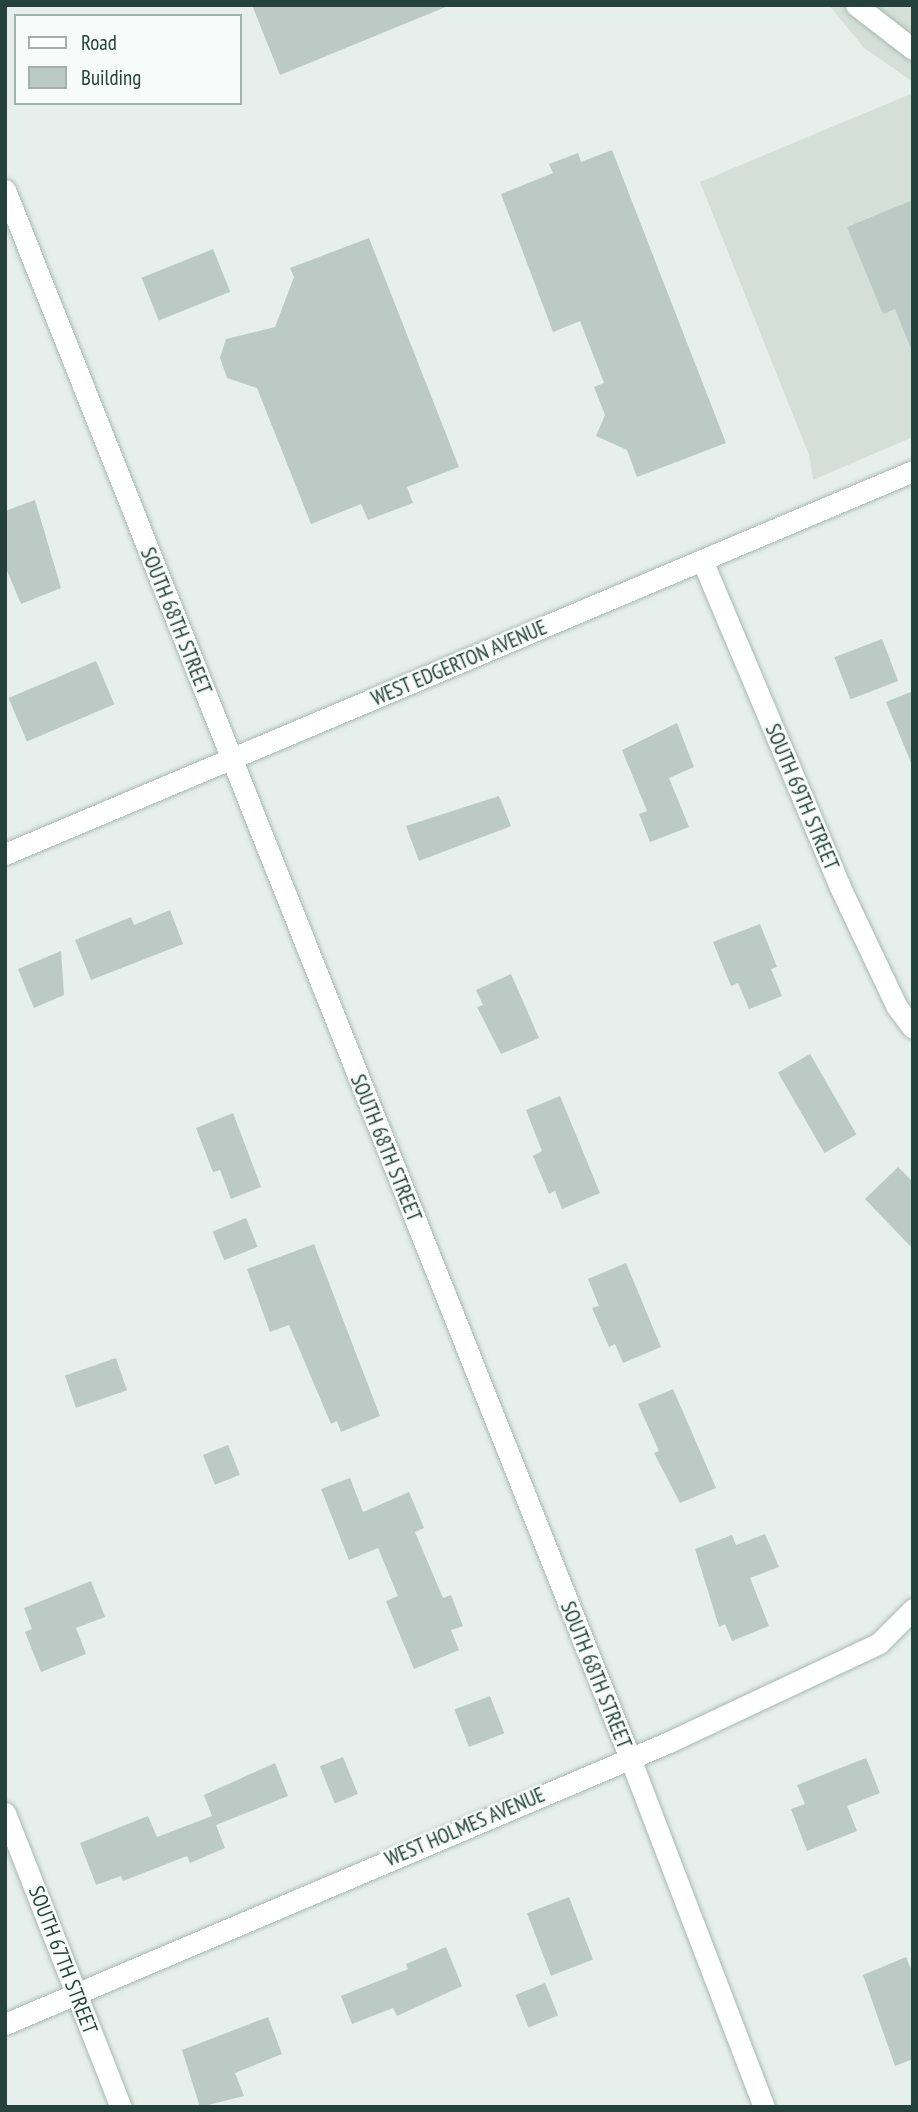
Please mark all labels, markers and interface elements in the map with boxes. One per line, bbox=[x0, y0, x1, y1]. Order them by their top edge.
legend bbox=[14, 14, 242, 105]
text: Road bbox=[81, 29, 117, 56]
text: Building bbox=[81, 64, 141, 91]
street label: SOUTH 68TH STREET bbox=[135, 544, 217, 698]
street label: WEST EDGERTON AVENUE bbox=[367, 614, 551, 712]
street label: SOUTH 69TH STREET bbox=[760, 720, 844, 874]
street label: SOUTH 68TH STREET bbox=[345, 1071, 427, 1225]
street label: SOUTH 68TH STREET bbox=[555, 1598, 637, 1752]
street label: WEST HOLMES AVENUE bbox=[381, 1782, 549, 1872]
street label: SOUTH 67TH STREET bbox=[23, 1882, 103, 2038]

